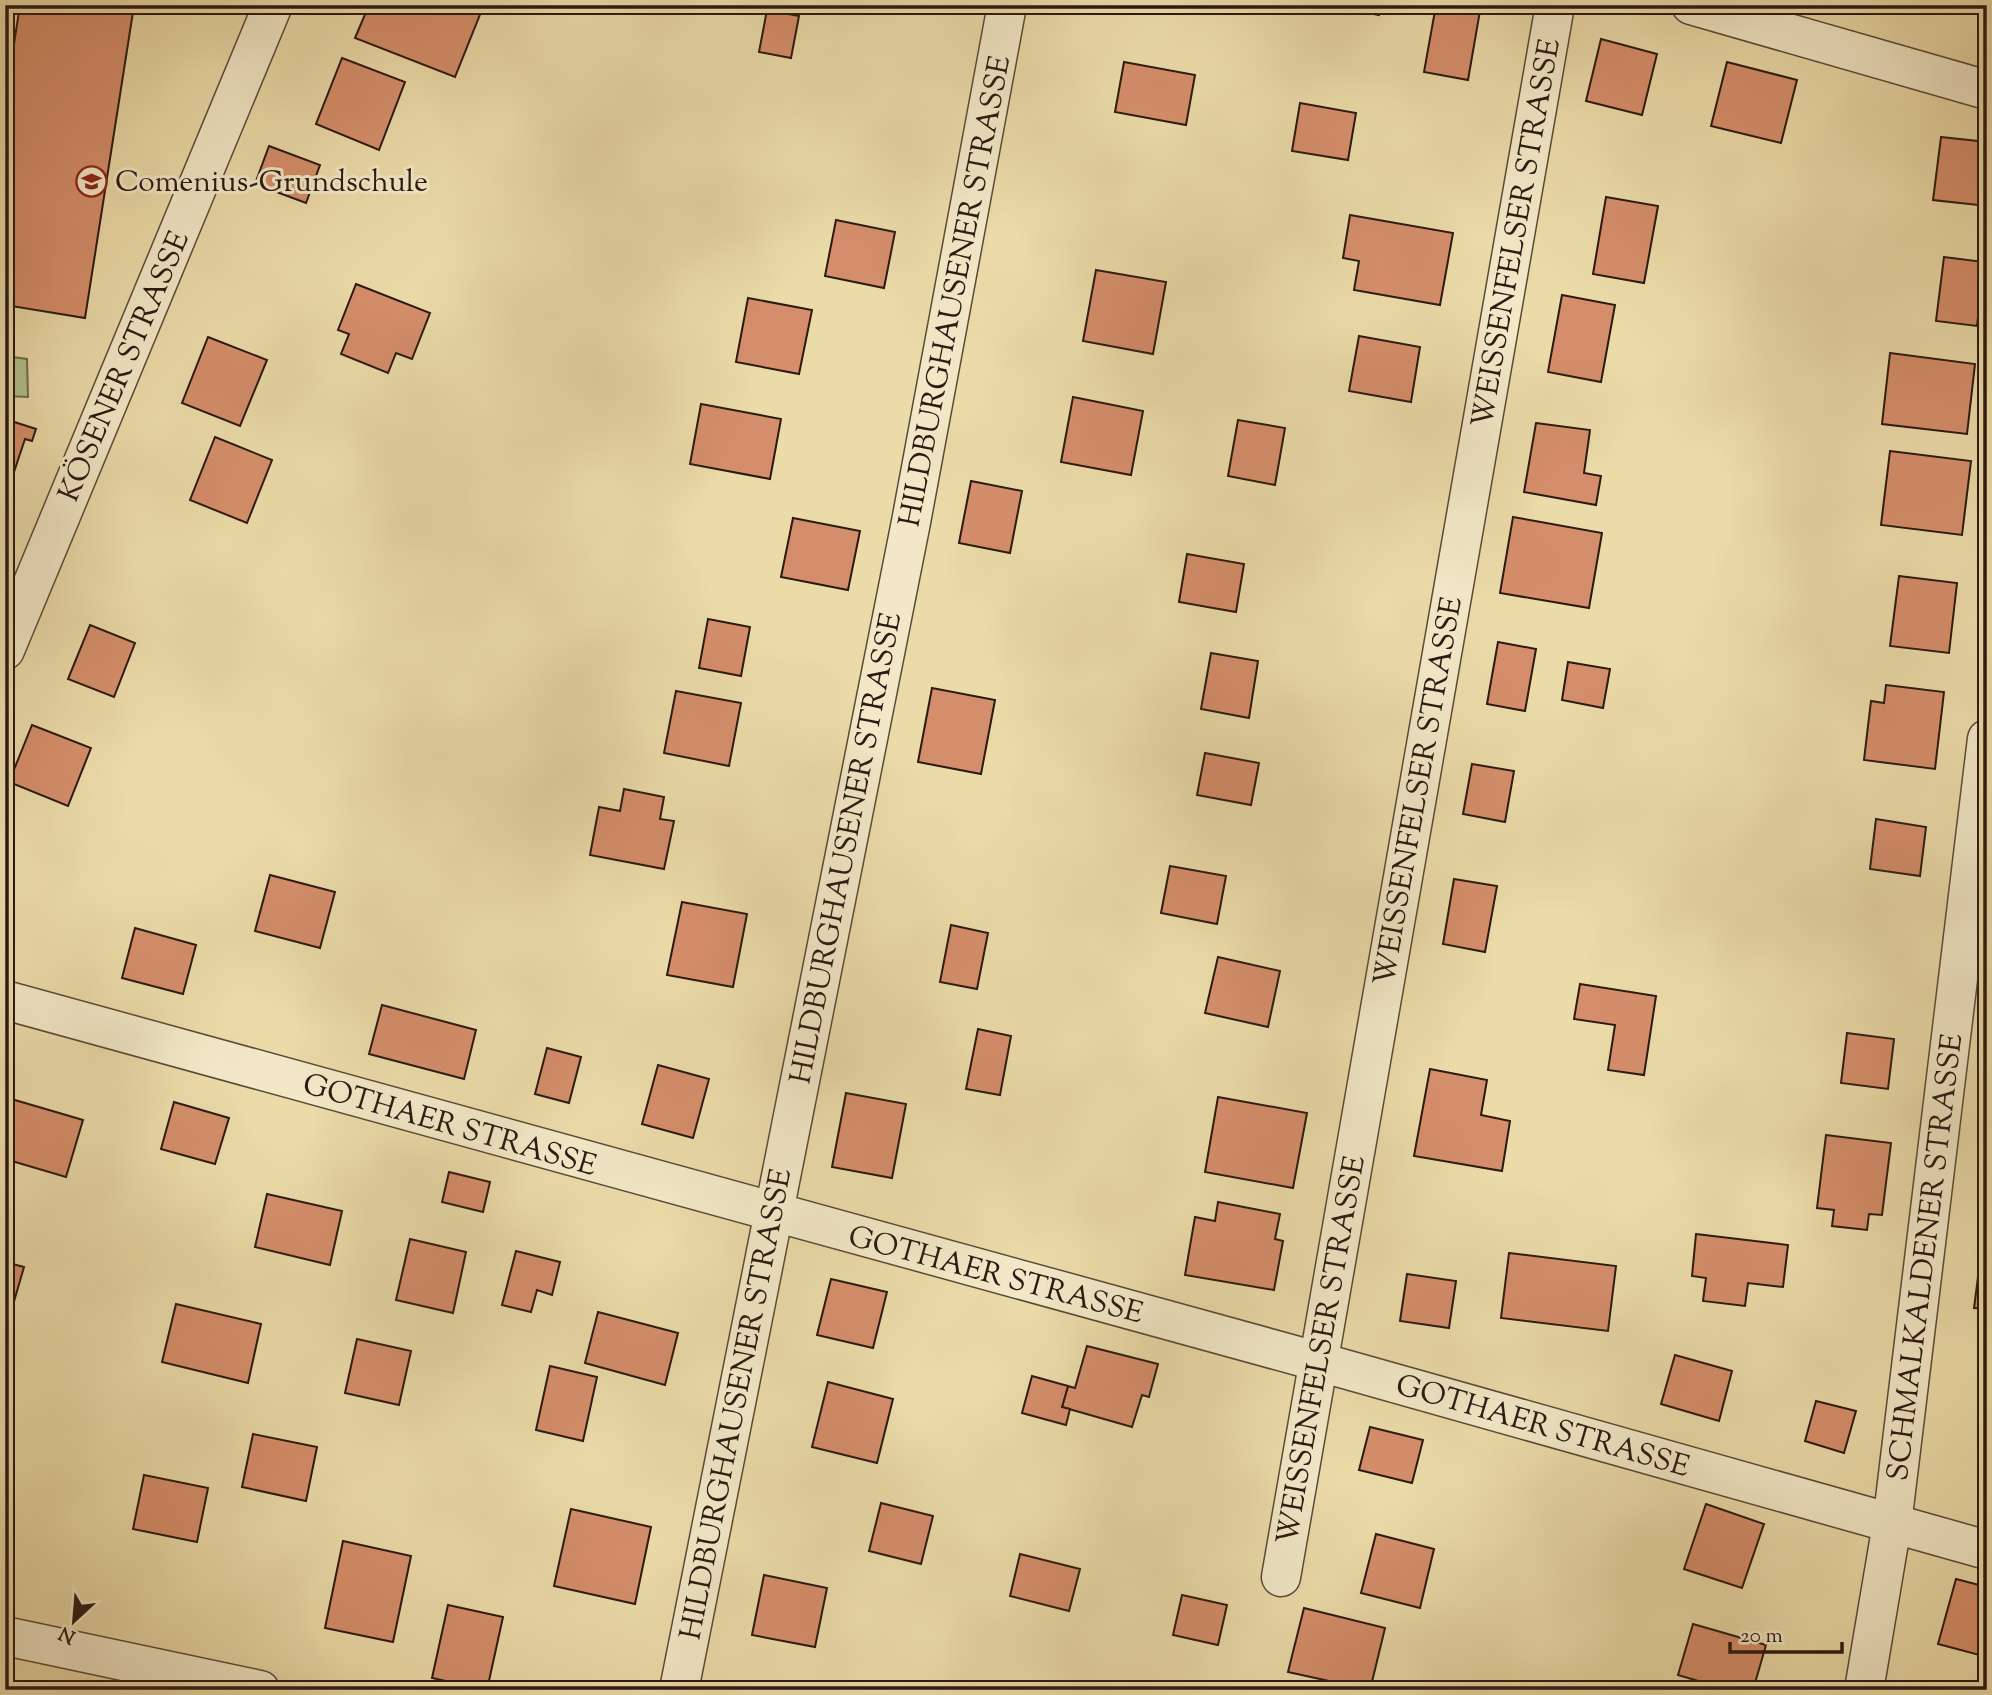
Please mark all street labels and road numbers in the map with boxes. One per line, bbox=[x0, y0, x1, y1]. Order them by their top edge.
street label: WEISSENFELSER STRASSE bbox=[1462, 36, 1573, 431]
street label: HILDBURGHAUSENER STRASSE bbox=[890, 52, 1023, 531]
street label: KÖSENER STRASSE bbox=[49, 225, 202, 509]
street label: WEISSENFELSER STRASSE bbox=[1364, 594, 1475, 989]
street label: HILDBURGHAUSENER STRASSE bbox=[781, 609, 914, 1088]
street label: SCHMALKALDENER STRASSE bbox=[1878, 1031, 1975, 1483]
street label: GOTHAER STRASSE bbox=[297, 1064, 601, 1189]
street label: WEISSENFELSER STRASSE bbox=[1267, 1153, 1378, 1548]
street label: HILDBURGHAUSENER STRASSE bbox=[671, 1165, 804, 1644]
street label: GOTHAER STRASSE bbox=[843, 1216, 1148, 1336]
street label: GOTHAER STRASSE bbox=[1390, 1365, 1694, 1490]

